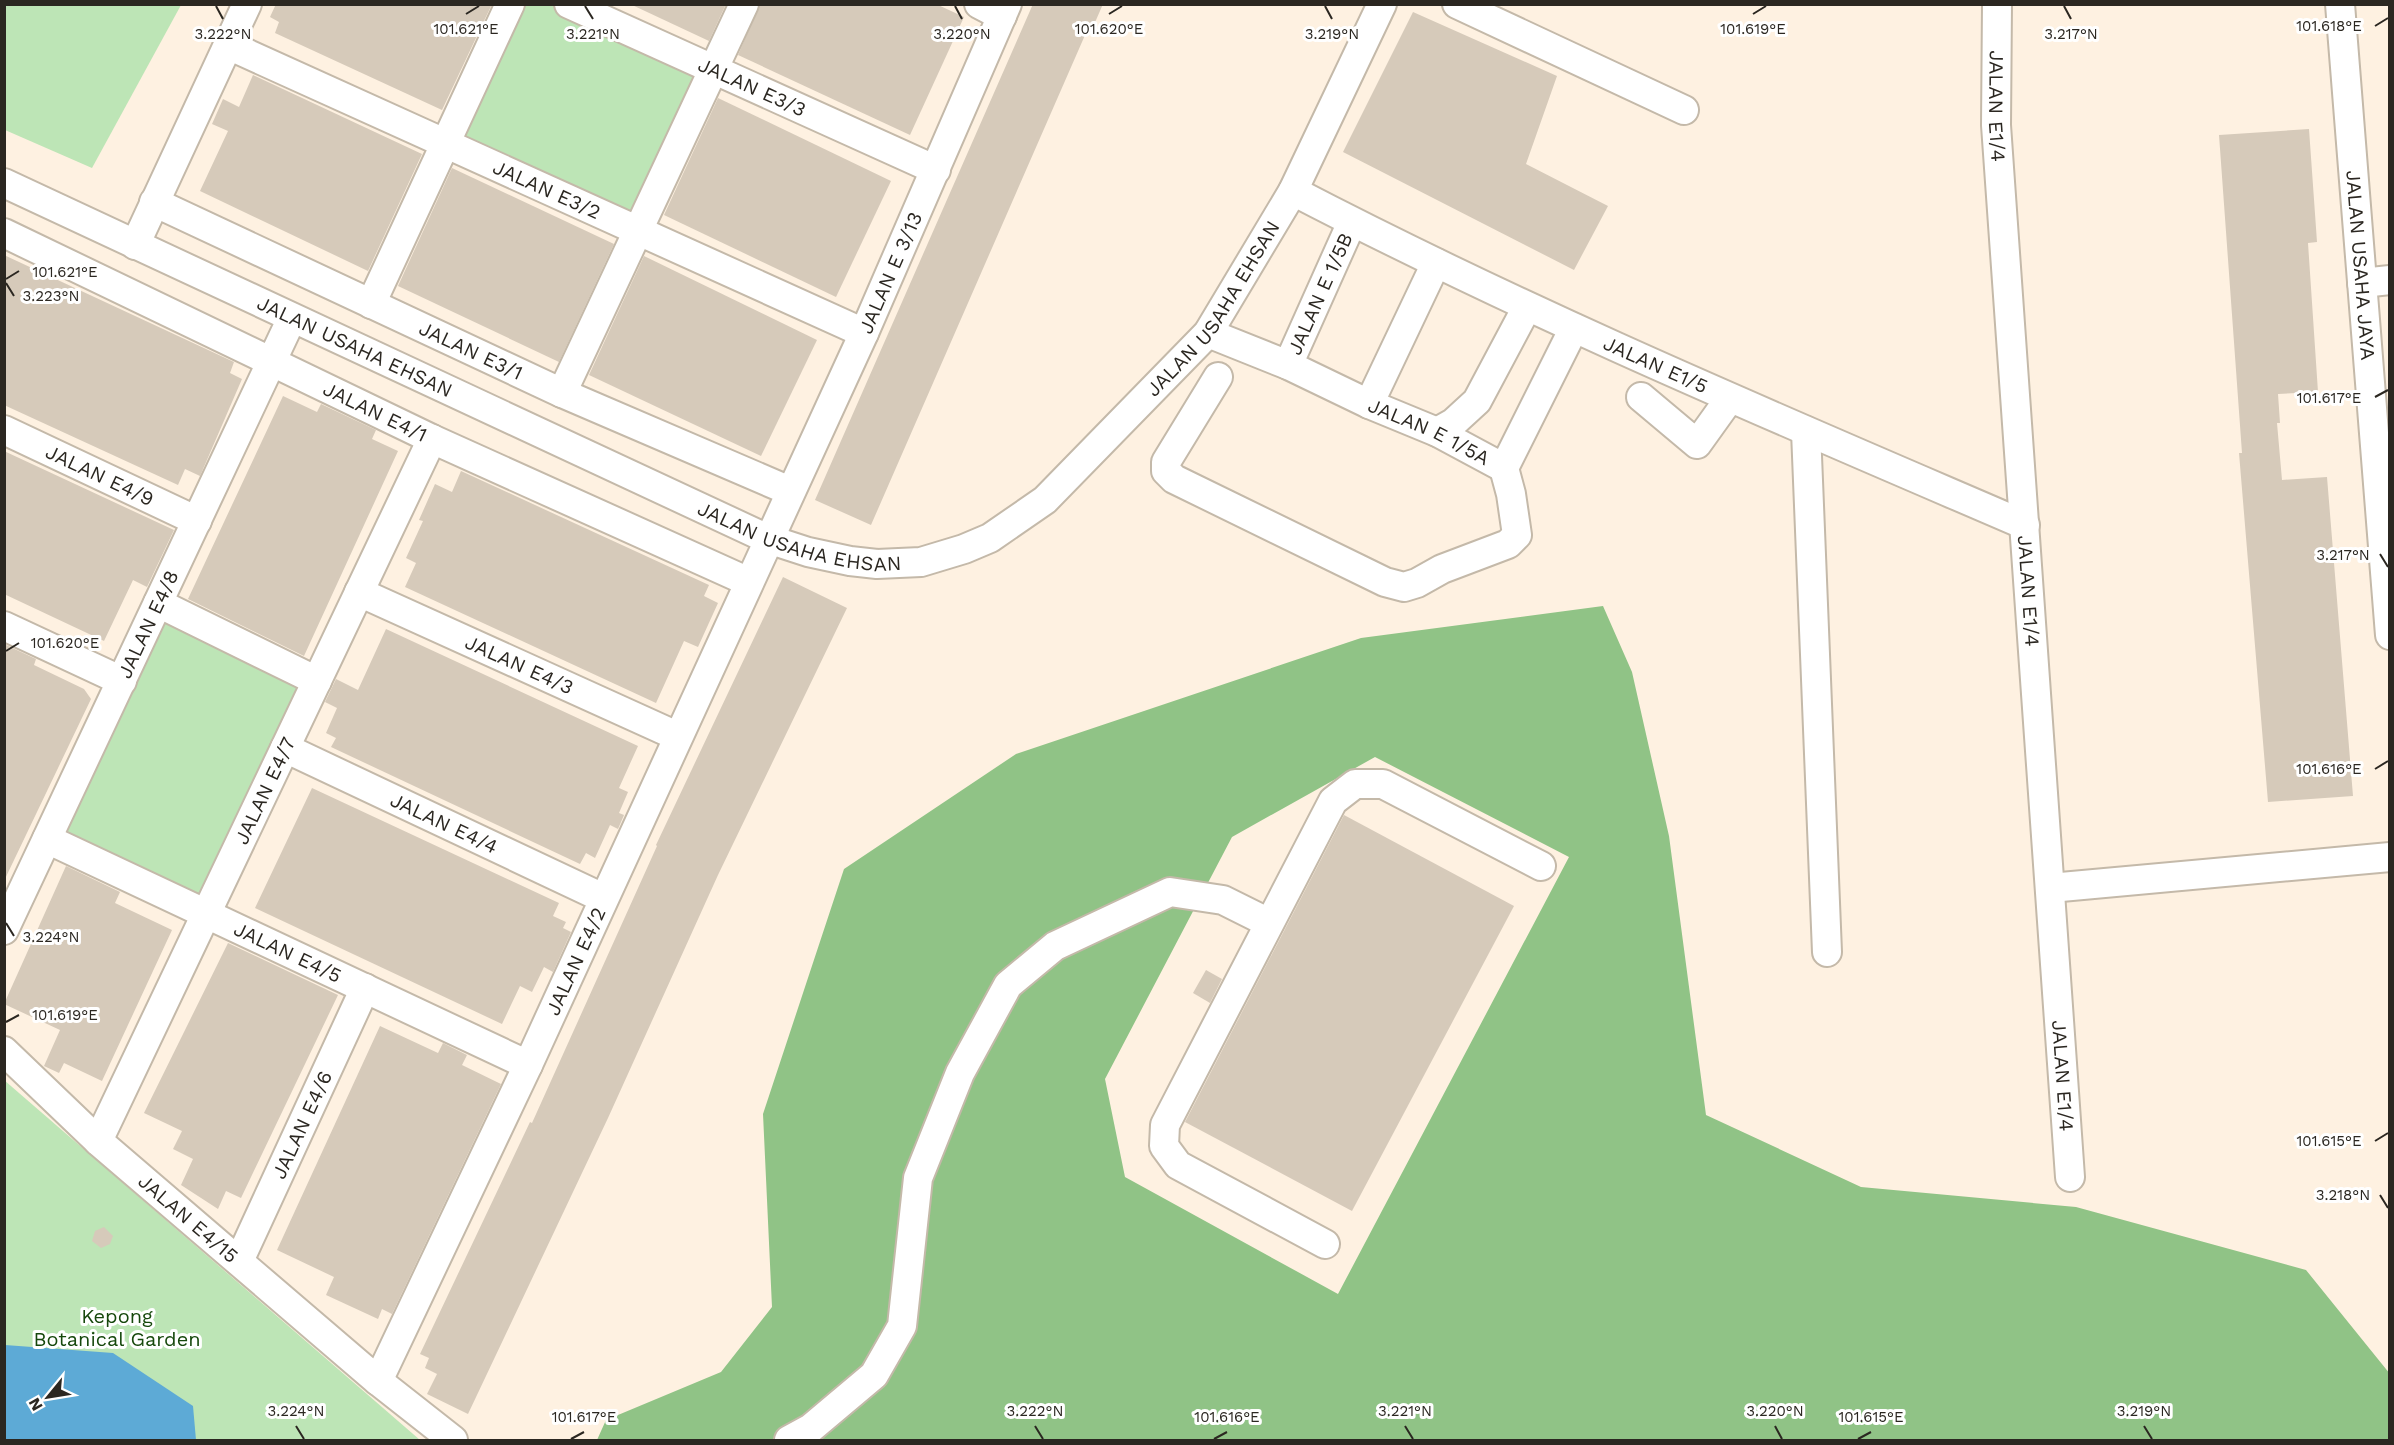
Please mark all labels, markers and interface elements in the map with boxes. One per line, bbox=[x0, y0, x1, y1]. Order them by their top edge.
text: 101.618°E bbox=[2296, 17, 2362, 35]
text: 101.621°E bbox=[434, 20, 498, 38]
text: 101.620°E bbox=[1075, 20, 1143, 38]
text: 101.619°E bbox=[1720, 20, 1786, 38]
text: 3.222°N bbox=[195, 25, 251, 43]
text: 3.221°N bbox=[566, 25, 620, 43]
text: 3.220°N bbox=[933, 25, 991, 43]
text: 3.219°N bbox=[1305, 25, 1359, 43]
text: 3.217°N bbox=[2044, 25, 2098, 43]
street label: JALAN E1/4 bbox=[1984, 50, 2011, 162]
street label: JALAN E3/3 bbox=[695, 52, 810, 122]
street label: JALAN E3/2 bbox=[489, 155, 604, 224]
street label: JALAN USAHA JAYA bbox=[2341, 169, 2380, 361]
street label: JALAN E 3/13 bbox=[853, 208, 927, 337]
street label: JALAN USAHA EHSAN bbox=[1141, 216, 1284, 401]
street label: JALAN E 1/5B bbox=[1282, 229, 1358, 359]
text: 101.621°E bbox=[33, 263, 97, 281]
text: 3.223°N bbox=[23, 287, 79, 305]
street label: JALAN USAHA EHSAN bbox=[253, 291, 456, 402]
street label: JALAN E3/1 bbox=[415, 316, 527, 385]
street label: JALAN E1/5 bbox=[1600, 331, 1711, 398]
street label: JALAN E4/1 bbox=[319, 377, 431, 447]
text: 101.617°E bbox=[2297, 389, 2361, 407]
street label: JALAN E 1/5A bbox=[1365, 393, 1494, 470]
street label: JALAN E4/9 bbox=[42, 439, 158, 511]
street label: JALAN USAHA EHSAN bbox=[694, 496, 902, 576]
street label: JALAN E1/4 bbox=[2013, 534, 2045, 647]
text: 3.217°N bbox=[2316, 546, 2370, 564]
street label: JALAN E4/8 bbox=[112, 566, 184, 682]
street label: JALAN E4/3 bbox=[461, 630, 577, 699]
text: 101.620°E bbox=[31, 634, 99, 652]
street label: JALAN E4/7 bbox=[229, 733, 300, 848]
text: 101.616°E bbox=[2296, 760, 2362, 778]
street label: JALAN E4/4 bbox=[387, 788, 502, 859]
street label: JALAN E4/2 bbox=[541, 903, 611, 1019]
street label: JALAN E4/5 bbox=[230, 917, 345, 988]
text: 3.224°N bbox=[23, 928, 79, 946]
text: 101.619°E bbox=[32, 1006, 98, 1024]
street label: JALAN E1/4 bbox=[2047, 1019, 2079, 1132]
street label: JALAN E4/6 bbox=[267, 1067, 337, 1183]
text: 101.615°E bbox=[2297, 1132, 2361, 1150]
street label: JALAN E4/15 bbox=[133, 1169, 243, 1268]
text: 3.218°N bbox=[2316, 1186, 2370, 1204]
park label: Kepong Botanical Garden bbox=[33, 1304, 201, 1351]
north arrow bbox=[18, 1367, 78, 1427]
text: N bbox=[24, 1394, 47, 1414]
text: 3.224°N bbox=[268, 1402, 324, 1420]
text: 3.222°N bbox=[1007, 1402, 1063, 1420]
text: 3.221°N bbox=[1378, 1402, 1432, 1420]
text: 3.220°N bbox=[1746, 1402, 1804, 1420]
text: 3.219°N bbox=[2117, 1402, 2171, 1420]
text: 101.617°E bbox=[552, 1408, 616, 1426]
text: 101.616°E bbox=[1194, 1408, 1260, 1426]
text: 101.615°E bbox=[1839, 1408, 1903, 1426]

